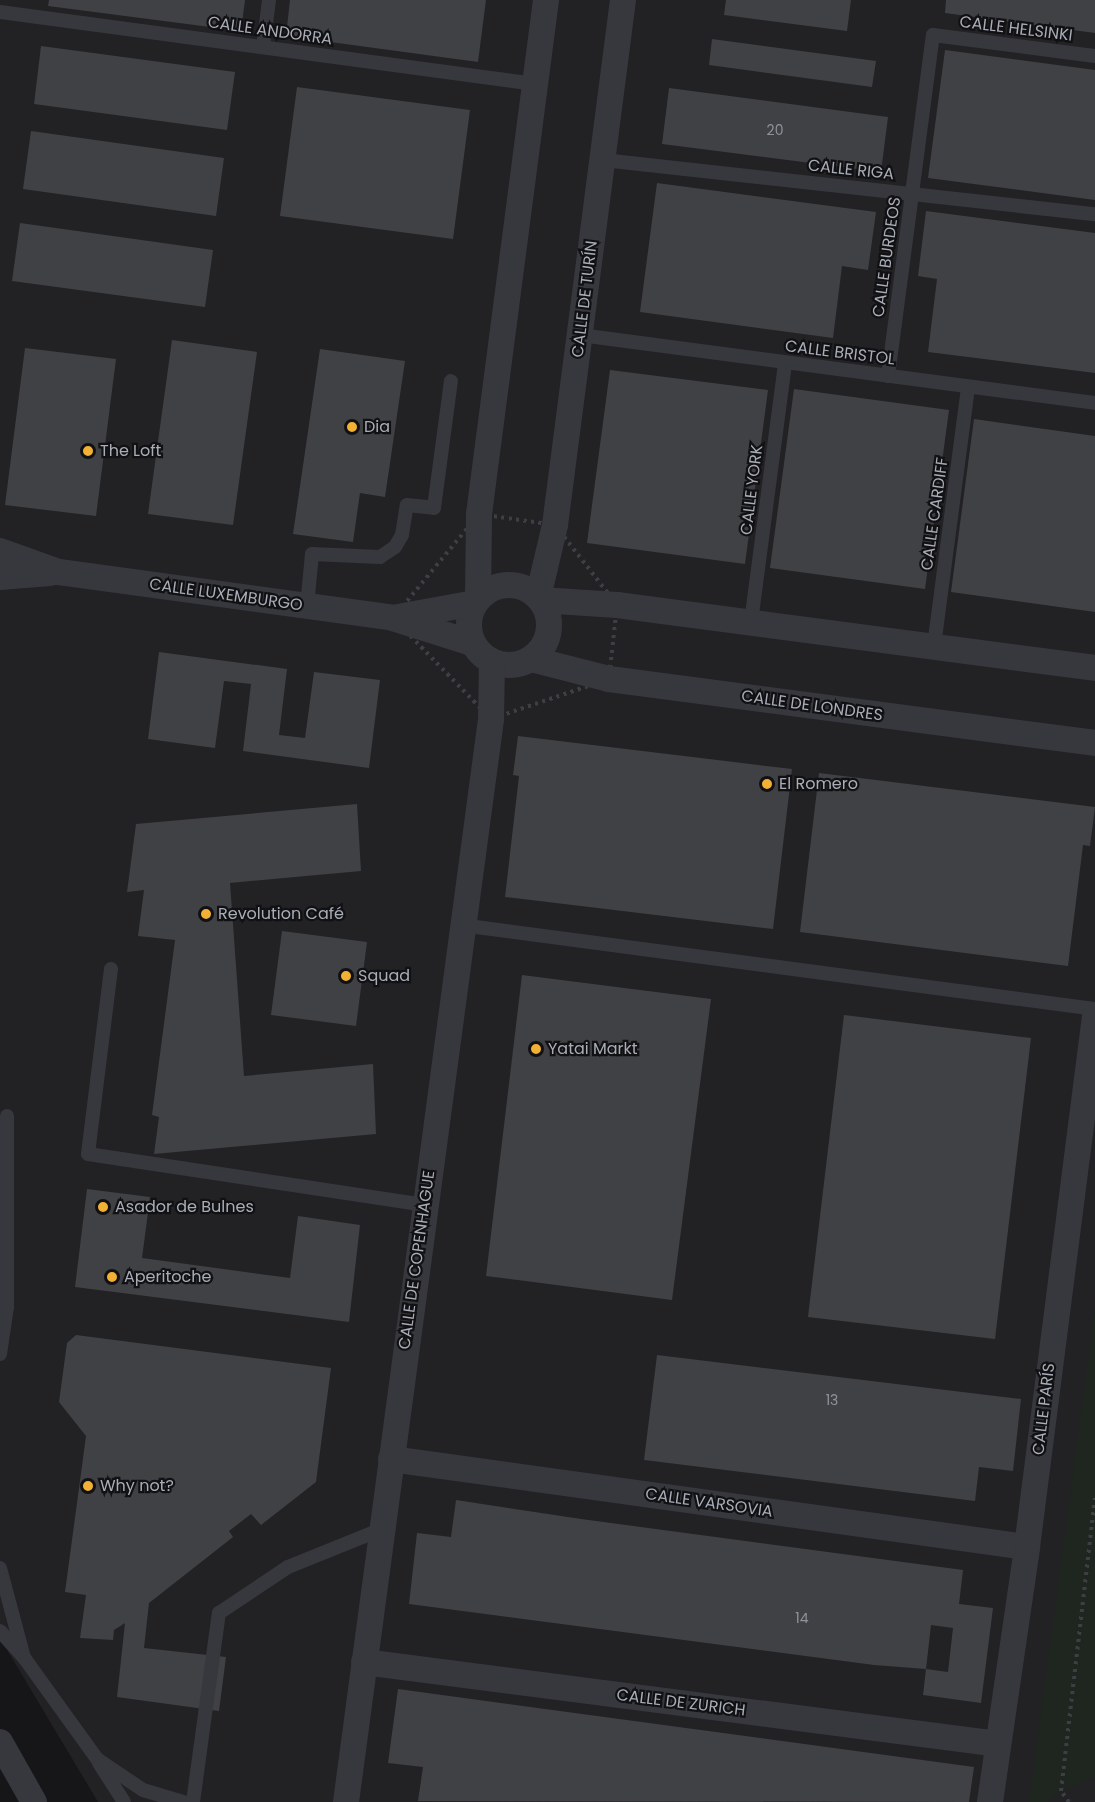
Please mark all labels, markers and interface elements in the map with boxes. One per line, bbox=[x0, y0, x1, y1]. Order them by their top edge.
street label: CALLE ANDORRA bbox=[206, 13, 334, 49]
street label: CALLE HELSINKI bbox=[958, 13, 1074, 45]
house number: 20 bbox=[767, 122, 783, 138]
street label: CALLE RIGA bbox=[807, 156, 895, 184]
street label: CALLE BURDEOS bbox=[869, 196, 905, 318]
street label: CALLE DE TURÍN bbox=[568, 239, 602, 359]
street label: CALLE BRISTOL bbox=[784, 337, 896, 369]
place label: Dia bbox=[364, 417, 390, 437]
marker: Dia bbox=[345, 420, 359, 434]
place label: The Loft bbox=[100, 441, 161, 461]
marker: The Loft bbox=[81, 444, 95, 458]
street label: CALLE YORK bbox=[737, 444, 767, 536]
street label: CALLE CARDIFF bbox=[918, 456, 952, 572]
street label: CALLE LUXEMBURGO bbox=[148, 575, 304, 615]
street label: CALLE DE LONDRES bbox=[740, 687, 884, 725]
place label: El Romero bbox=[779, 774, 858, 794]
marker: El Romero bbox=[760, 777, 774, 791]
place label: Revolution Café bbox=[218, 904, 344, 924]
marker: Revolution Café bbox=[199, 907, 213, 921]
place label: Squad bbox=[358, 966, 410, 986]
marker: Squad bbox=[339, 969, 353, 983]
place label: Yatai Markt bbox=[548, 1039, 638, 1059]
marker: Yatai Markt bbox=[529, 1042, 543, 1056]
street label: CALLE DE COPENHAGUE bbox=[395, 1169, 439, 1351]
place label: Asador de Bulnes bbox=[115, 1197, 254, 1217]
marker: Asador de Bulnes bbox=[96, 1200, 110, 1214]
place label: Aperitoche bbox=[124, 1267, 211, 1287]
marker: Aperitoche bbox=[105, 1270, 119, 1284]
street label: CALLE PARÍS bbox=[1029, 1362, 1059, 1456]
house number: 13 bbox=[826, 1392, 838, 1408]
place label: Why not? bbox=[100, 1476, 174, 1496]
marker: Why not? bbox=[81, 1479, 95, 1493]
street label: CALLE VARSOVIA bbox=[644, 1485, 774, 1521]
house number: 14 bbox=[795, 1610, 809, 1626]
street label: CALLE DE ZURICH bbox=[615, 1686, 747, 1720]

